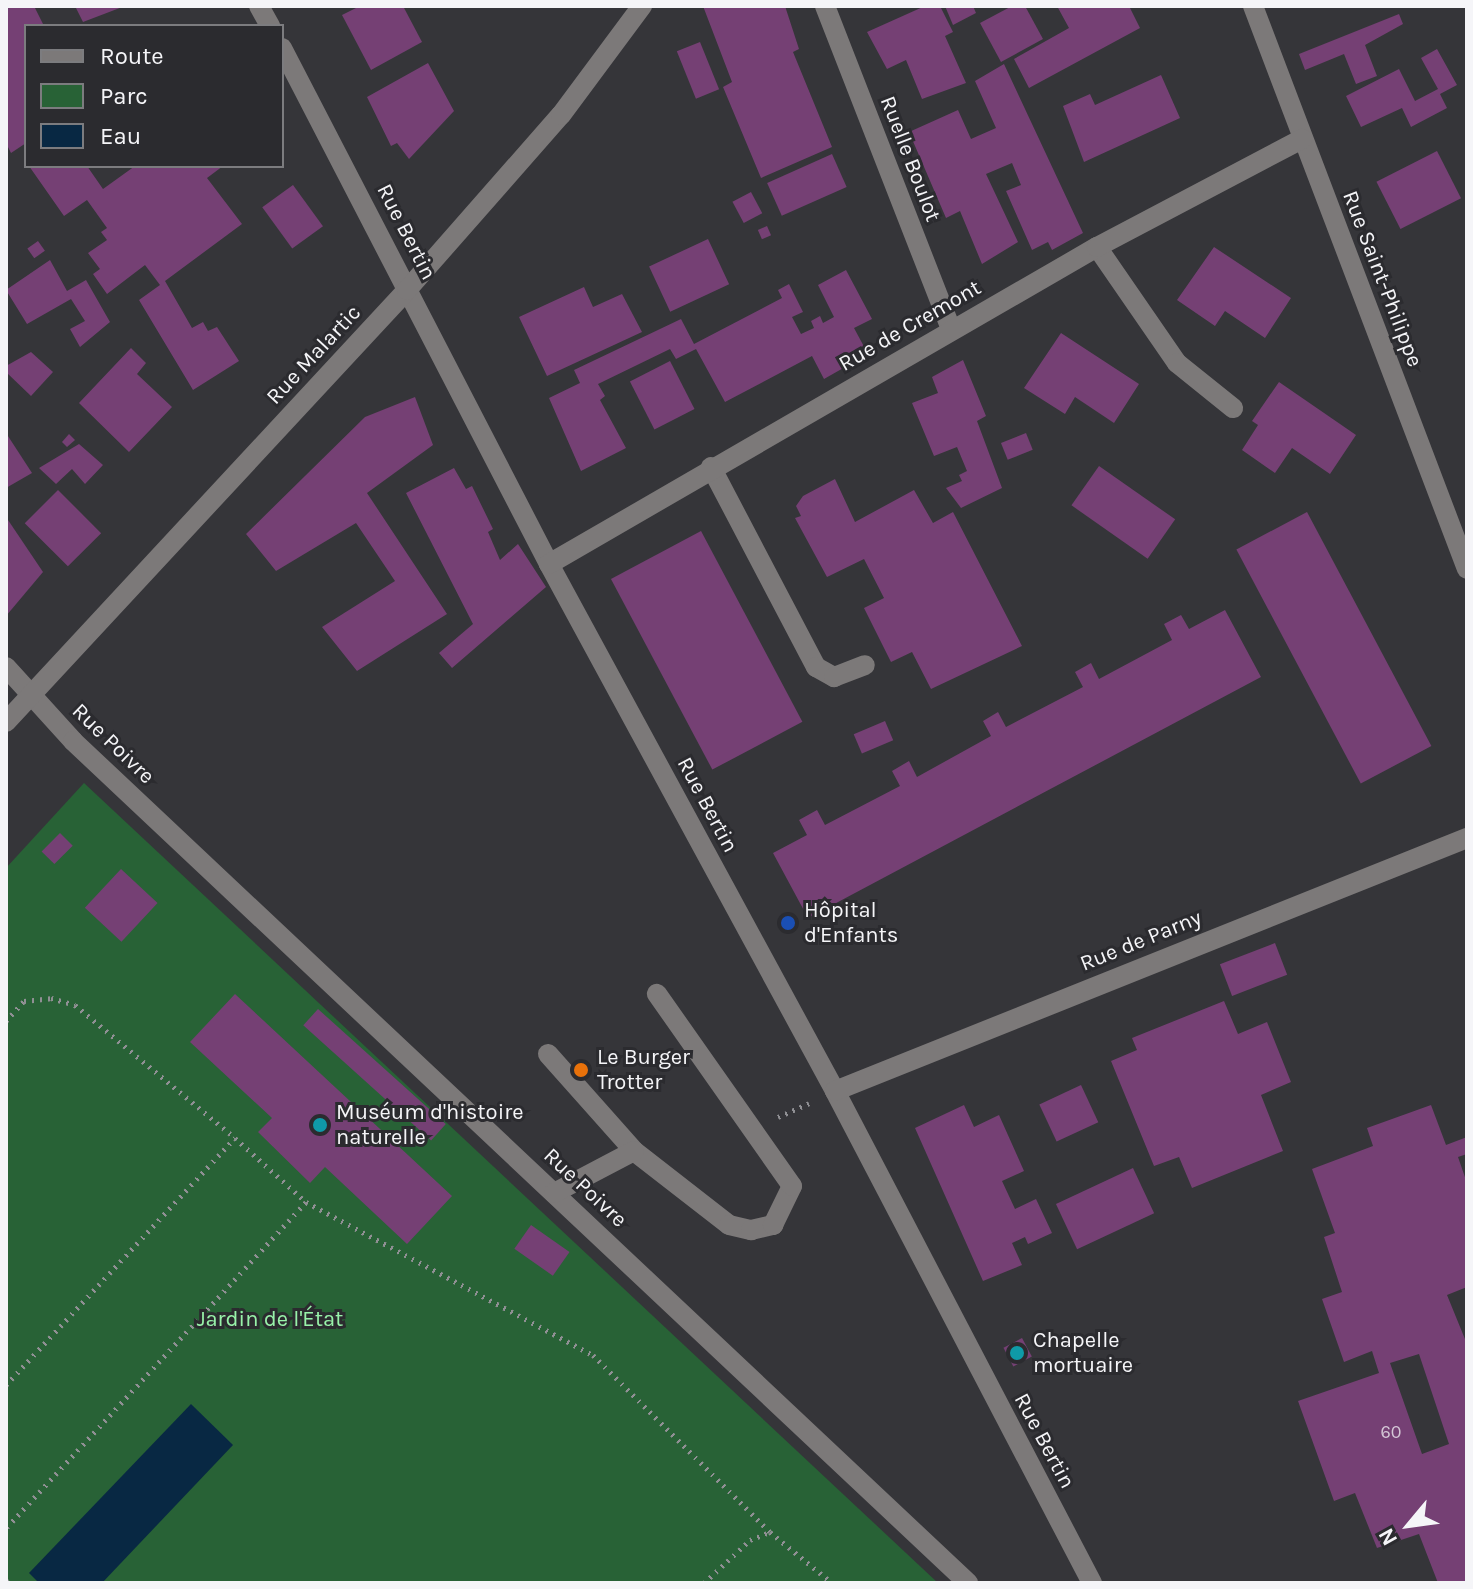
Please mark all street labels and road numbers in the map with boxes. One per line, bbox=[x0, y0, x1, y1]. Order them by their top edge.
street label: Ruelle Boulot bbox=[874, 92, 946, 226]
street label: Rue Bertin bbox=[371, 180, 441, 284]
street label: Rue Saint-Philippe bbox=[1336, 187, 1428, 371]
street label: Rue de Cremont bbox=[834, 275, 986, 377]
street label: Rue Malartic bbox=[261, 300, 367, 410]
street label: Rue Poivre bbox=[66, 698, 160, 790]
street label: Rue Bertin bbox=[671, 753, 743, 857]
street label: Rue de Parny bbox=[1076, 905, 1206, 977]
street label: Rue Poivre bbox=[538, 1143, 632, 1233]
street label: Rue Bertin bbox=[1008, 1389, 1080, 1493]

